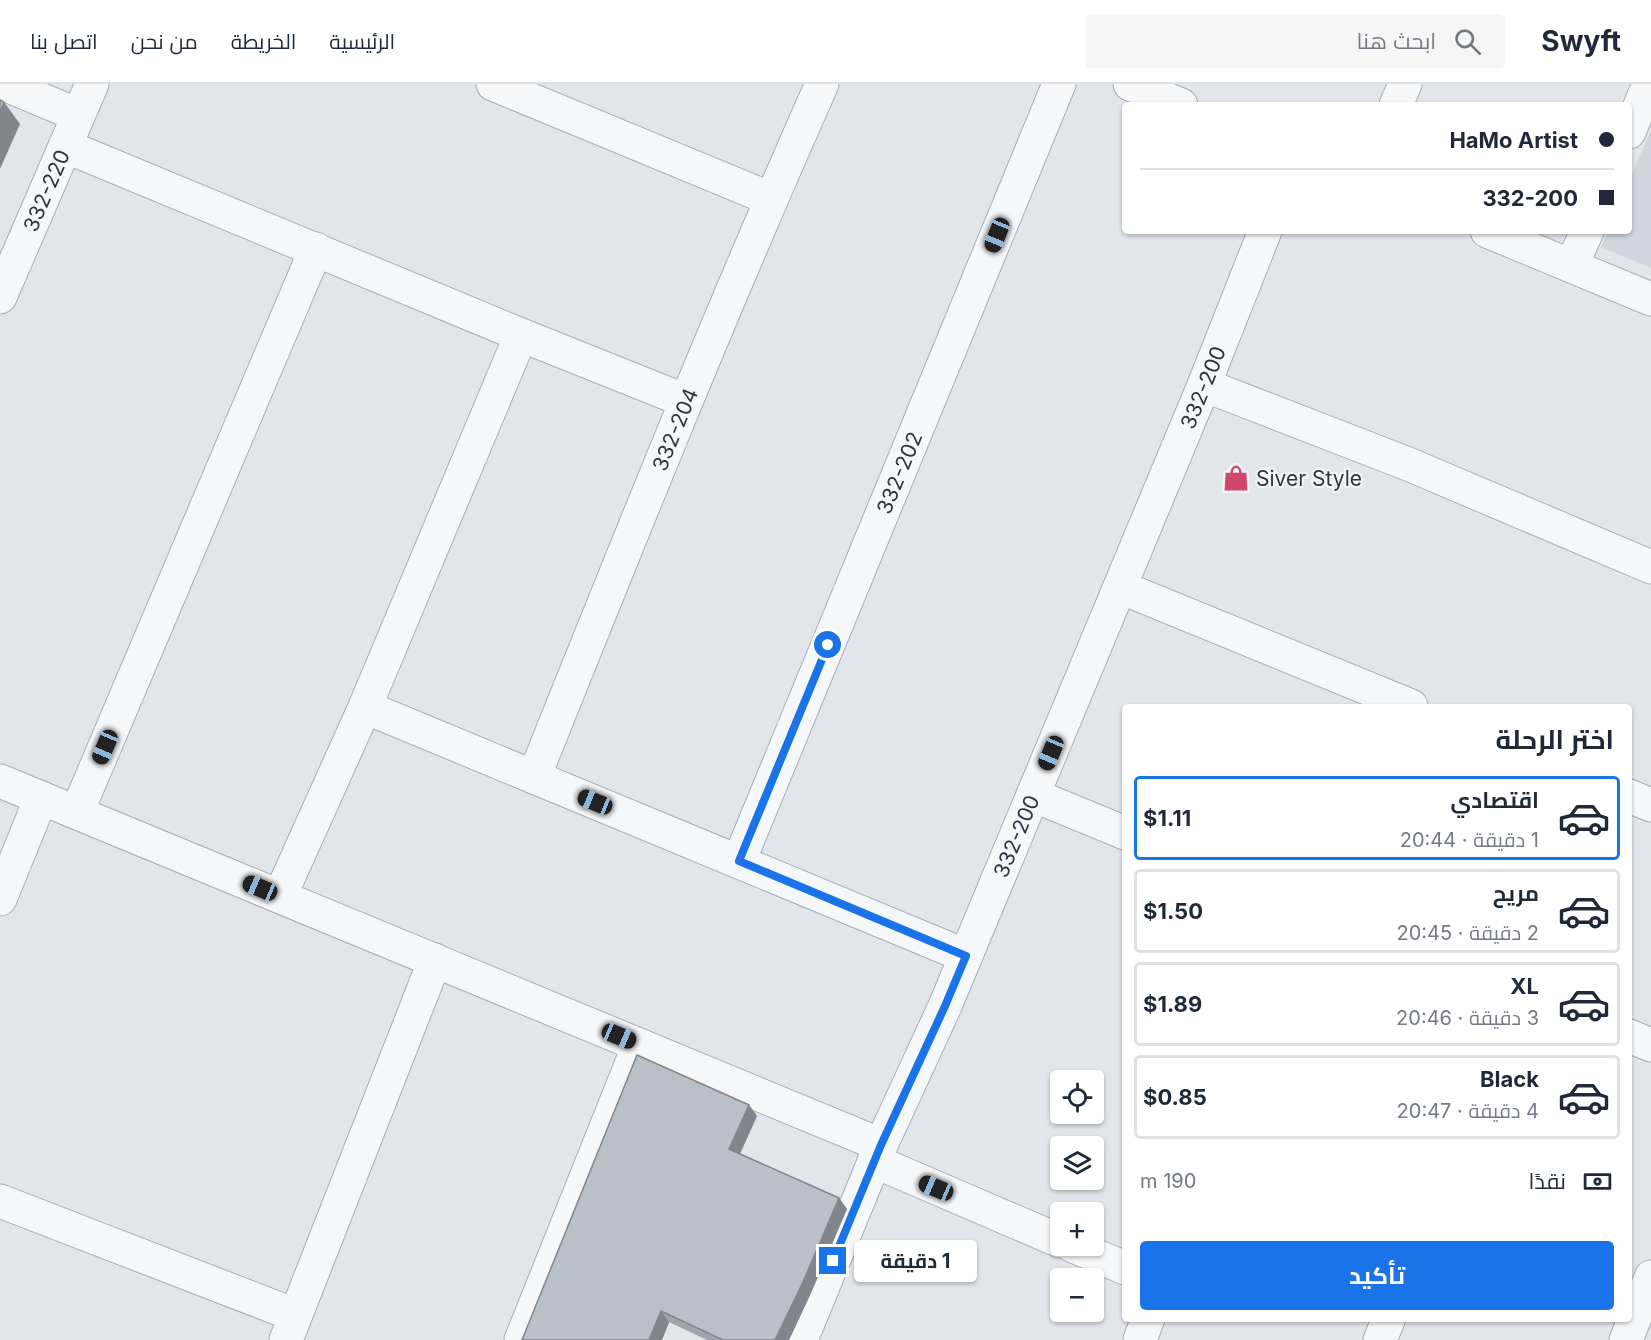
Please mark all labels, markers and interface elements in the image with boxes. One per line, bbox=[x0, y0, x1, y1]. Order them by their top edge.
search box bbox=[1085, 14, 1505, 68]
text: Swyft bbox=[1541, 24, 1621, 58]
icon: search bbox=[1451, 25, 1484, 58]
text: ابحث هنا bbox=[1357, 28, 1436, 54]
text: اتصل بنا bbox=[30, 29, 98, 54]
text: من نحن bbox=[131, 29, 198, 54]
text: الخريطة bbox=[231, 29, 296, 54]
text: الرئيسية bbox=[329, 29, 395, 54]
text: HaMo Artist bbox=[1449, 127, 1578, 153]
street label: 332-220 bbox=[17, 146, 75, 235]
text: 332-200 bbox=[1482, 185, 1578, 211]
car bbox=[982, 215, 1012, 255]
street label: 332-200 bbox=[1175, 342, 1231, 432]
street label: 332-204 bbox=[646, 384, 703, 475]
street label: 332-202 bbox=[871, 428, 927, 517]
shop icon: Siver Style bbox=[1221, 463, 1251, 493]
place label: Siver Style bbox=[1256, 466, 1362, 491]
route start bbox=[814, 631, 841, 658]
text: اختر الرحلة bbox=[1495, 723, 1614, 756]
car bbox=[90, 727, 120, 767]
car bbox=[1036, 733, 1066, 773]
car bbox=[575, 787, 615, 817]
text: اقتصادي bbox=[1450, 787, 1539, 813]
street label: 332-200 bbox=[988, 791, 1044, 881]
icon: car bbox=[1557, 791, 1611, 845]
text: $1.11 bbox=[1143, 805, 1191, 831]
text: 1 دقيقة · 20:44 bbox=[1400, 828, 1539, 852]
car bbox=[240, 873, 280, 903]
text: مريح bbox=[1493, 880, 1539, 906]
icon: car bbox=[1557, 884, 1611, 938]
text: $1.50 bbox=[1143, 898, 1203, 924]
text: 2 دقيقة · 20:45 bbox=[1396, 921, 1539, 945]
text: XL bbox=[1510, 973, 1539, 999]
icon: car bbox=[1557, 977, 1611, 1031]
text: $1.89 bbox=[1143, 991, 1202, 1017]
text: 3 دقيقة · 20:46 bbox=[1396, 1006, 1539, 1030]
car bbox=[599, 1021, 639, 1051]
text: Black bbox=[1480, 1066, 1539, 1092]
map controls bbox=[1050, 1070, 1104, 1322]
button: locate bbox=[1050, 1070, 1104, 1124]
icon: car bbox=[1557, 1070, 1611, 1124]
text: $0.85 bbox=[1143, 1084, 1207, 1110]
text: 4 دقيقة · 20:47 bbox=[1397, 1099, 1539, 1123]
button: layers bbox=[1050, 1136, 1104, 1190]
icon: cash bbox=[1581, 1165, 1614, 1198]
text: نقدًا bbox=[1528, 1168, 1566, 1194]
text: 190 m bbox=[1140, 1169, 1196, 1193]
car bbox=[916, 1173, 956, 1203]
button: + bbox=[1050, 1202, 1104, 1256]
callout: 1 دقيقة bbox=[854, 1240, 977, 1282]
button: تأكيد bbox=[1140, 1241, 1614, 1310]
route end bbox=[819, 1247, 846, 1274]
text: 1 دقيقة bbox=[881, 1249, 950, 1273]
button: − bbox=[1050, 1268, 1104, 1322]

